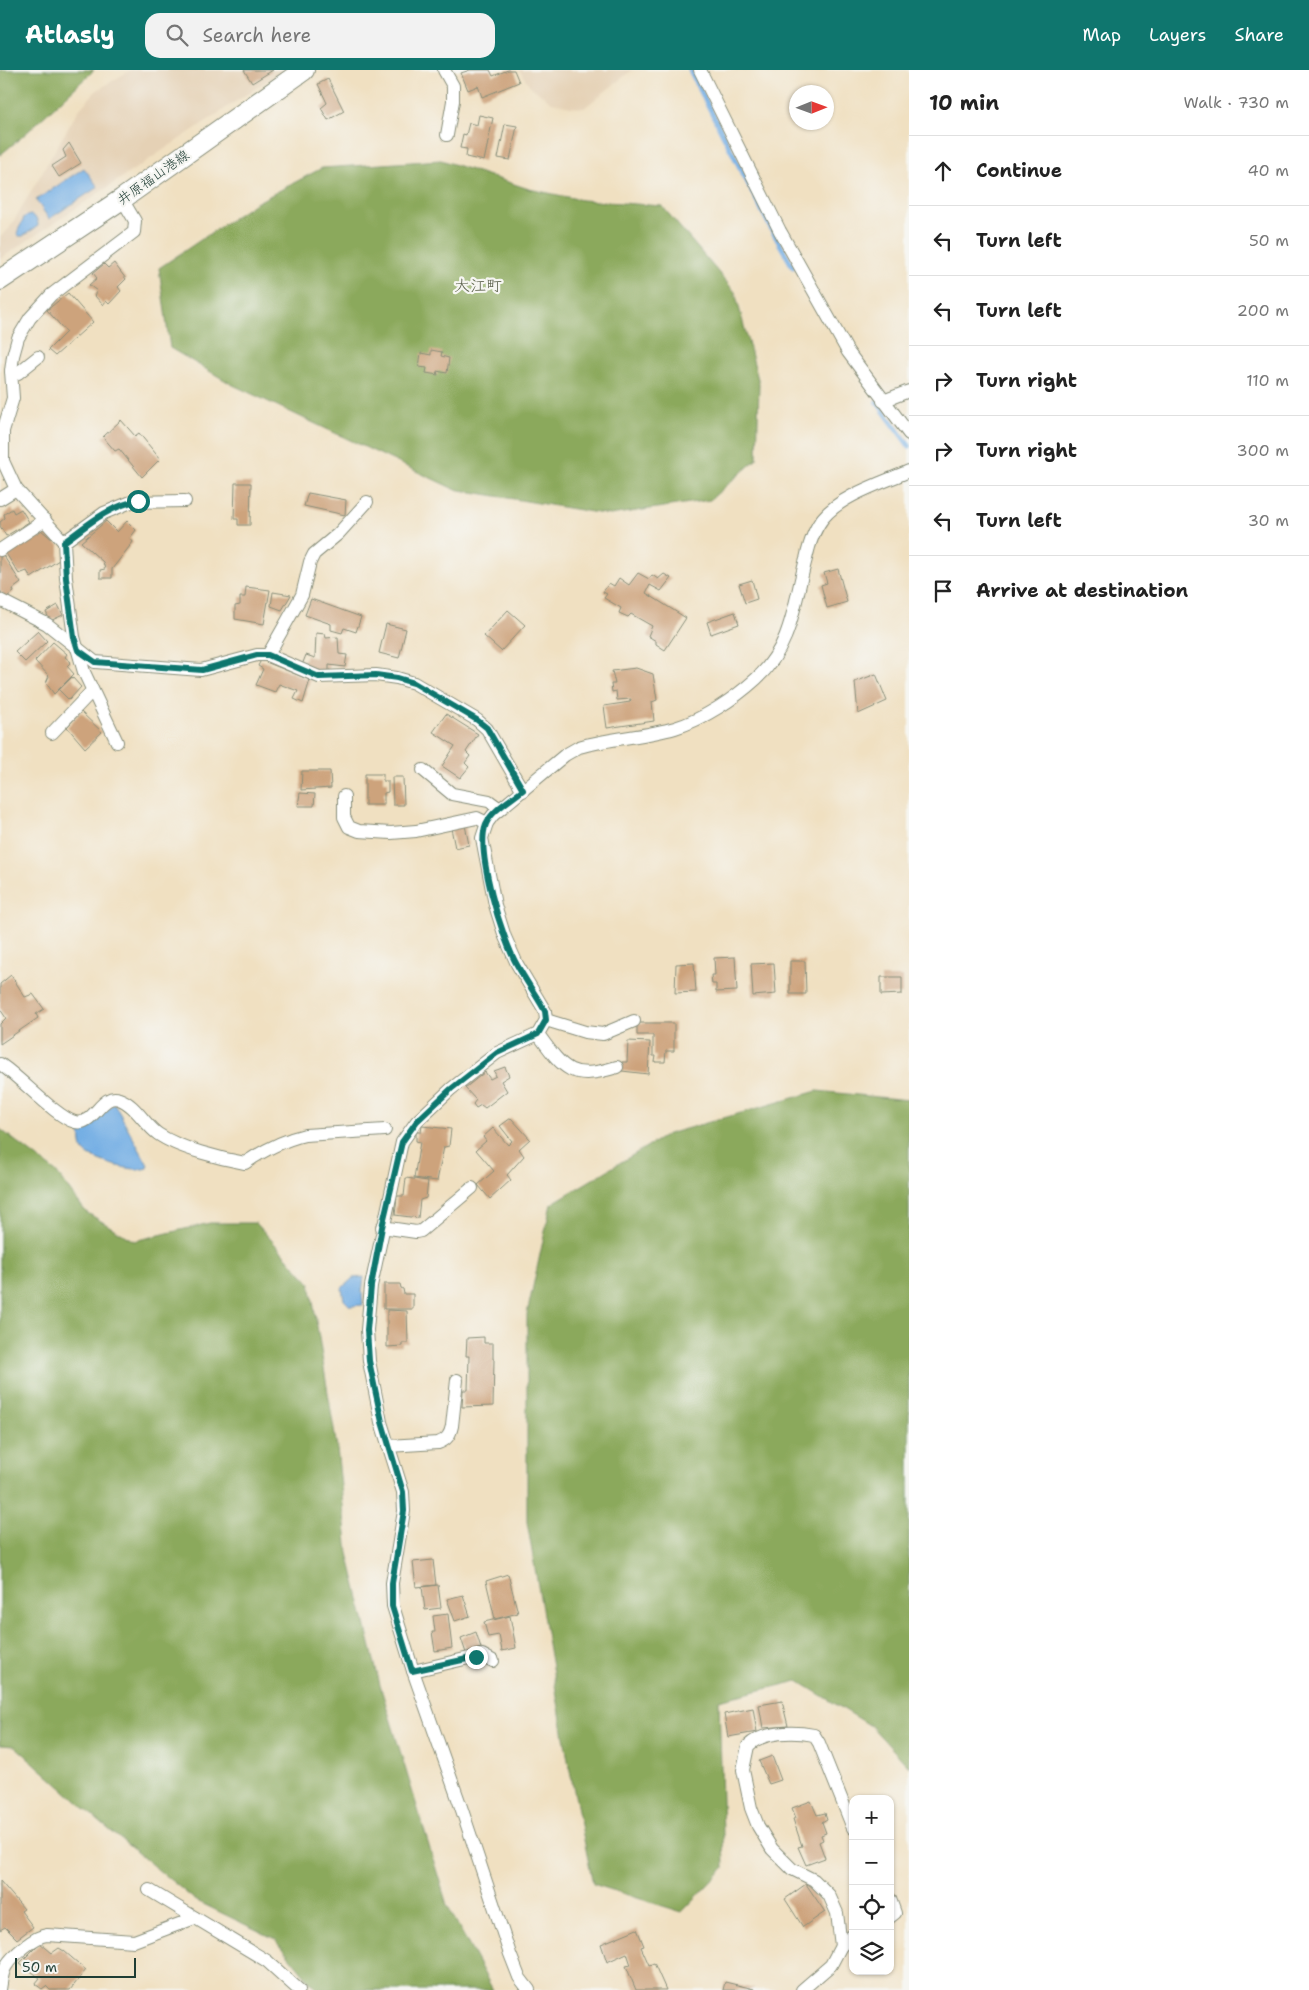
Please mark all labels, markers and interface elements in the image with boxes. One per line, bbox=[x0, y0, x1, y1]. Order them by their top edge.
search box bbox=[145, 13, 495, 58]
text: Atlasly bbox=[25, 19, 115, 51]
icon: search bbox=[163, 21, 191, 49]
text: Search here bbox=[203, 23, 311, 48]
text: Map bbox=[1083, 23, 1121, 47]
text: Layers bbox=[1149, 23, 1206, 47]
text: Share bbox=[1234, 23, 1284, 47]
north arrow bbox=[789, 85, 834, 130]
text: 10 min bbox=[929, 89, 999, 117]
text: Walk · 730 m bbox=[1183, 92, 1289, 113]
street label: 井原福山港線 bbox=[113, 146, 193, 208]
icon: ahead bbox=[929, 157, 957, 185]
text: Continue bbox=[976, 158, 1062, 183]
text: 40 m bbox=[1247, 160, 1289, 181]
icon: left bbox=[929, 227, 957, 255]
text: Turn left bbox=[976, 228, 1062, 253]
text: 50 m bbox=[1249, 230, 1289, 251]
district label: 大江町 bbox=[454, 275, 502, 296]
icon: left bbox=[929, 297, 957, 325]
text: Turn left bbox=[976, 298, 1062, 323]
text: 200 m bbox=[1237, 300, 1289, 321]
icon: right bbox=[929, 367, 957, 395]
text: Turn right bbox=[976, 368, 1077, 393]
text: 110 m bbox=[1246, 370, 1289, 391]
icon: right bbox=[929, 437, 957, 465]
text: Turn right bbox=[976, 438, 1077, 463]
text: 300 m bbox=[1237, 440, 1289, 461]
route start bbox=[127, 490, 150, 513]
icon: left bbox=[929, 507, 957, 535]
text: Turn left bbox=[976, 508, 1062, 533]
text: 30 m bbox=[1248, 510, 1289, 531]
icon: arrive bbox=[929, 577, 957, 605]
text: Arrive at destination bbox=[976, 578, 1188, 603]
route end bbox=[465, 1646, 488, 1669]
map controls bbox=[849, 1795, 894, 1975]
button: + bbox=[849, 1795, 894, 1840]
button: − bbox=[849, 1840, 894, 1885]
button: locate bbox=[849, 1885, 894, 1930]
button: layers bbox=[849, 1930, 894, 1975]
scale bar bbox=[15, 1955, 136, 1978]
text: 50 m bbox=[22, 1958, 57, 1976]

